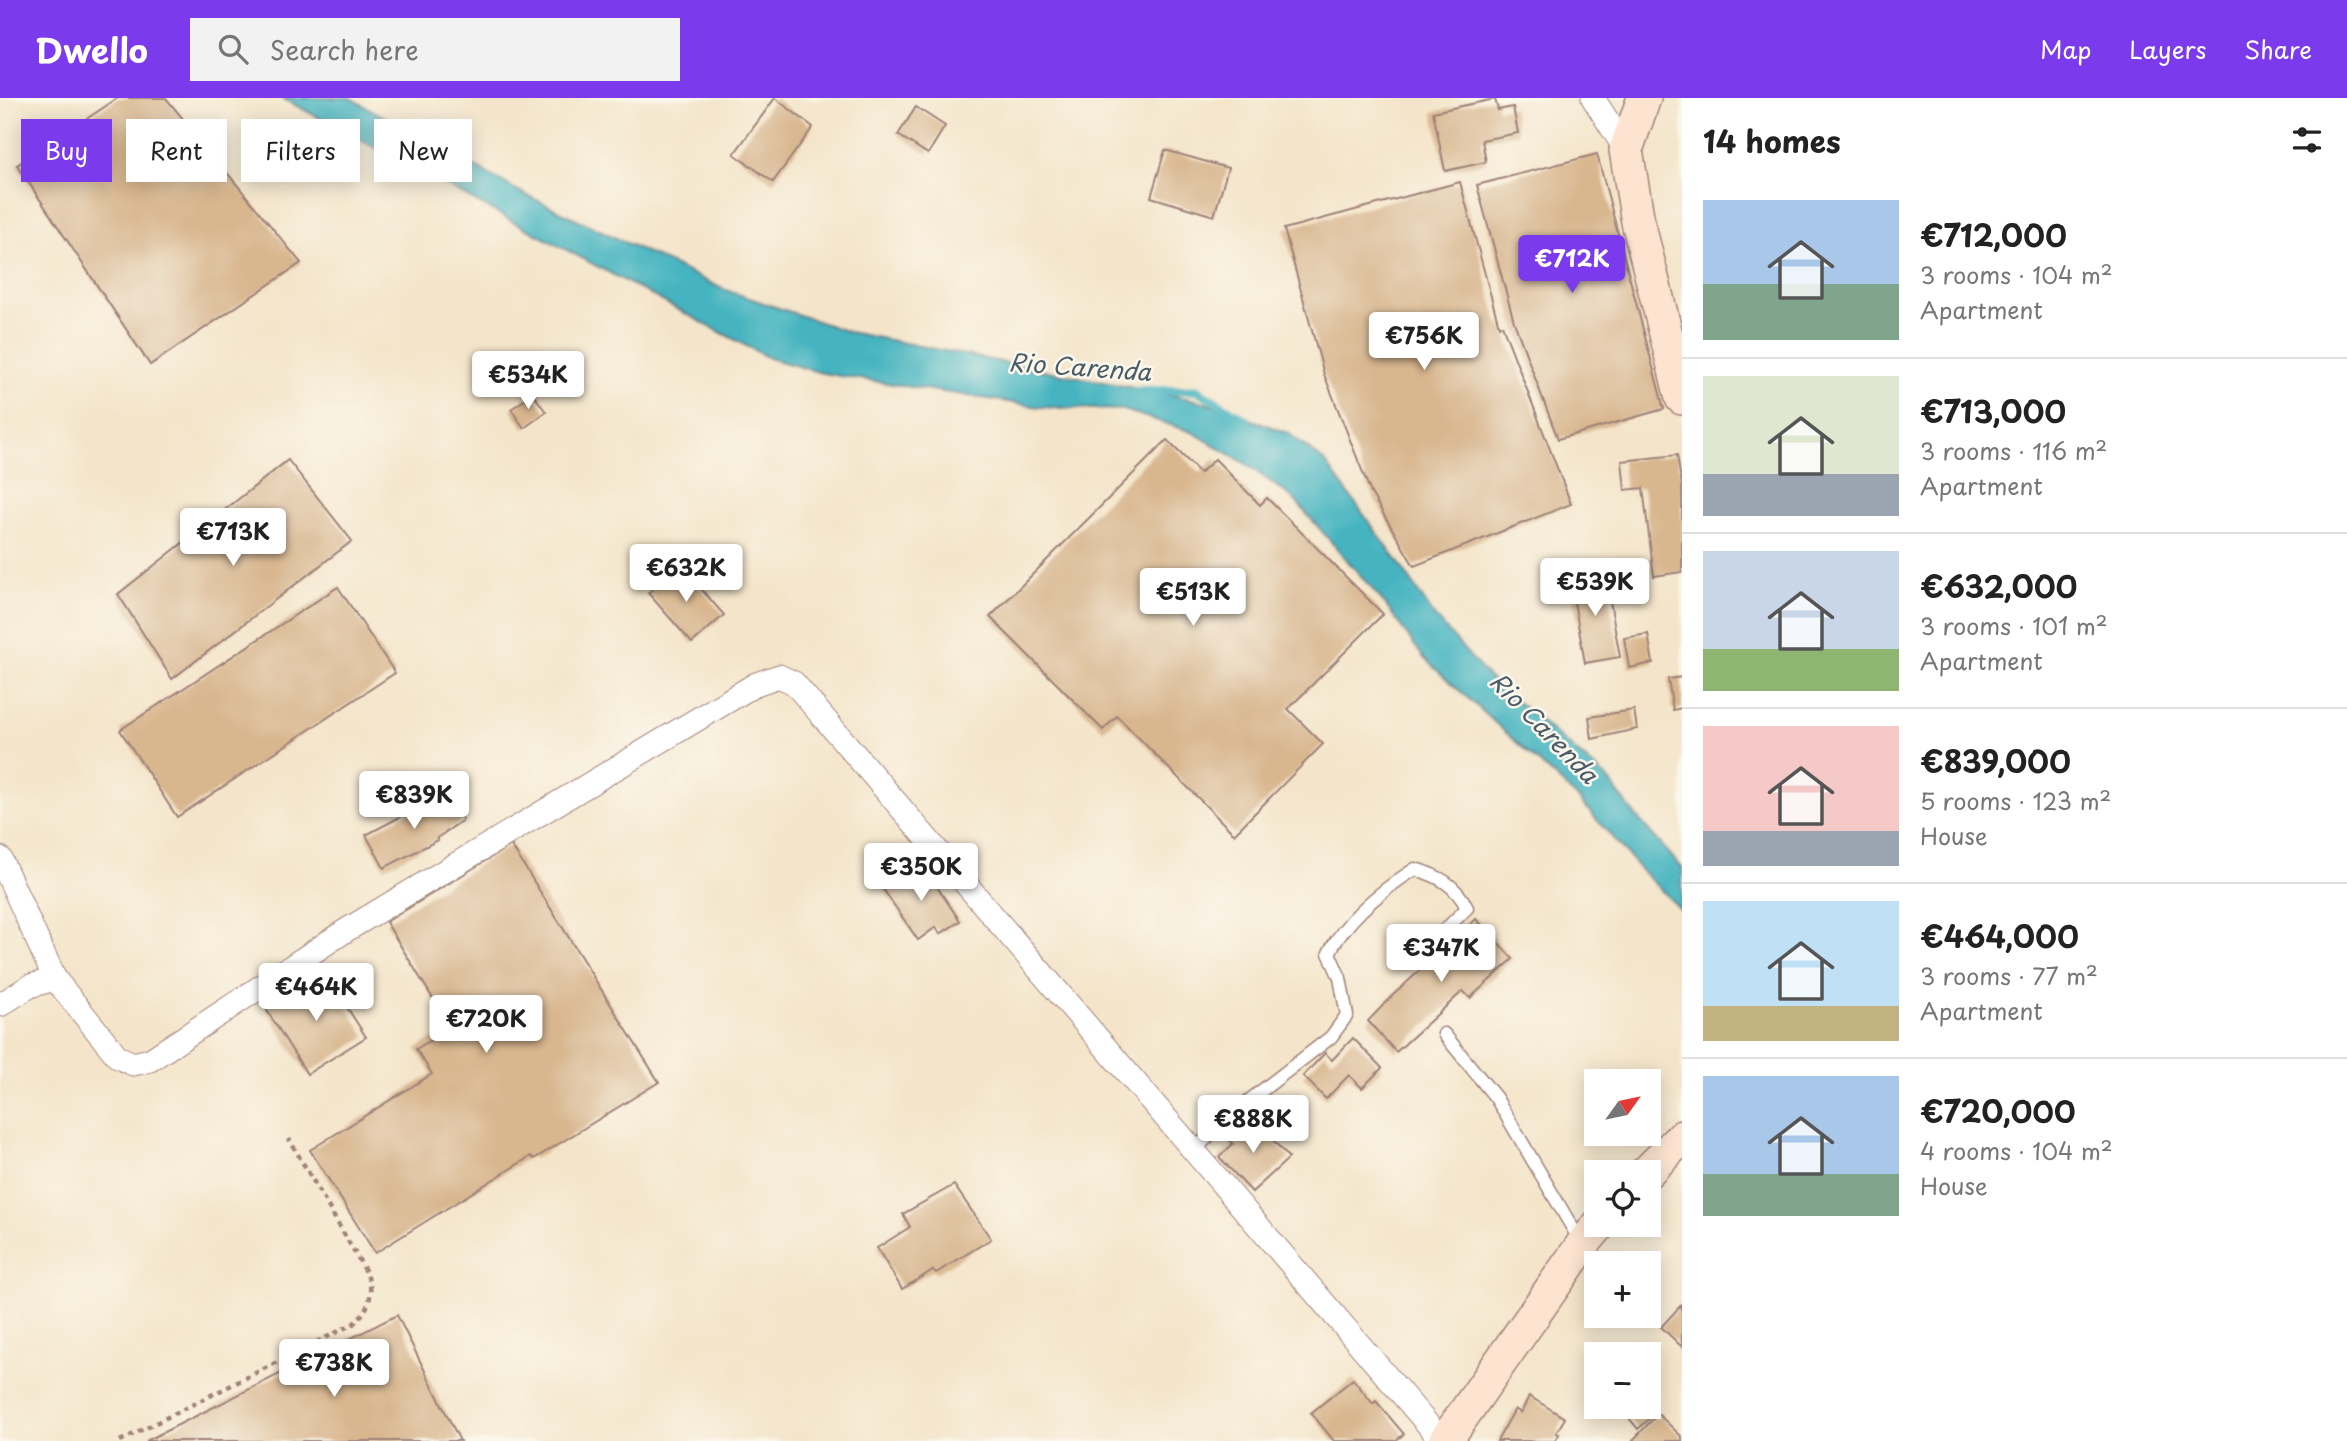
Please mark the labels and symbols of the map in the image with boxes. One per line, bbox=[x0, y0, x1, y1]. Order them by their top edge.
pin: €712K bbox=[1523, 236, 1621, 295]
pin: €756K bbox=[1375, 313, 1473, 372]
water label: Rio Carenda bbox=[1008, 343, 1154, 389]
pin: €534K bbox=[479, 352, 577, 411]
pin: €713K bbox=[184, 508, 282, 568]
pin: €632K bbox=[637, 545, 735, 604]
pin: €539K bbox=[1546, 559, 1644, 618]
pin: €513K bbox=[1144, 568, 1242, 628]
water label: Rio Carenda bbox=[1483, 663, 1608, 792]
pin: €839K bbox=[365, 772, 463, 831]
pin: €350K bbox=[872, 844, 970, 903]
pin: €347K bbox=[1392, 924, 1490, 984]
pin: €464K bbox=[267, 964, 365, 1023]
pin: €720K bbox=[437, 996, 535, 1055]
north arrow bbox=[1584, 1069, 1661, 1146]
pin: €888K bbox=[1204, 1096, 1302, 1155]
pin: €738K bbox=[285, 1340, 383, 1399]

